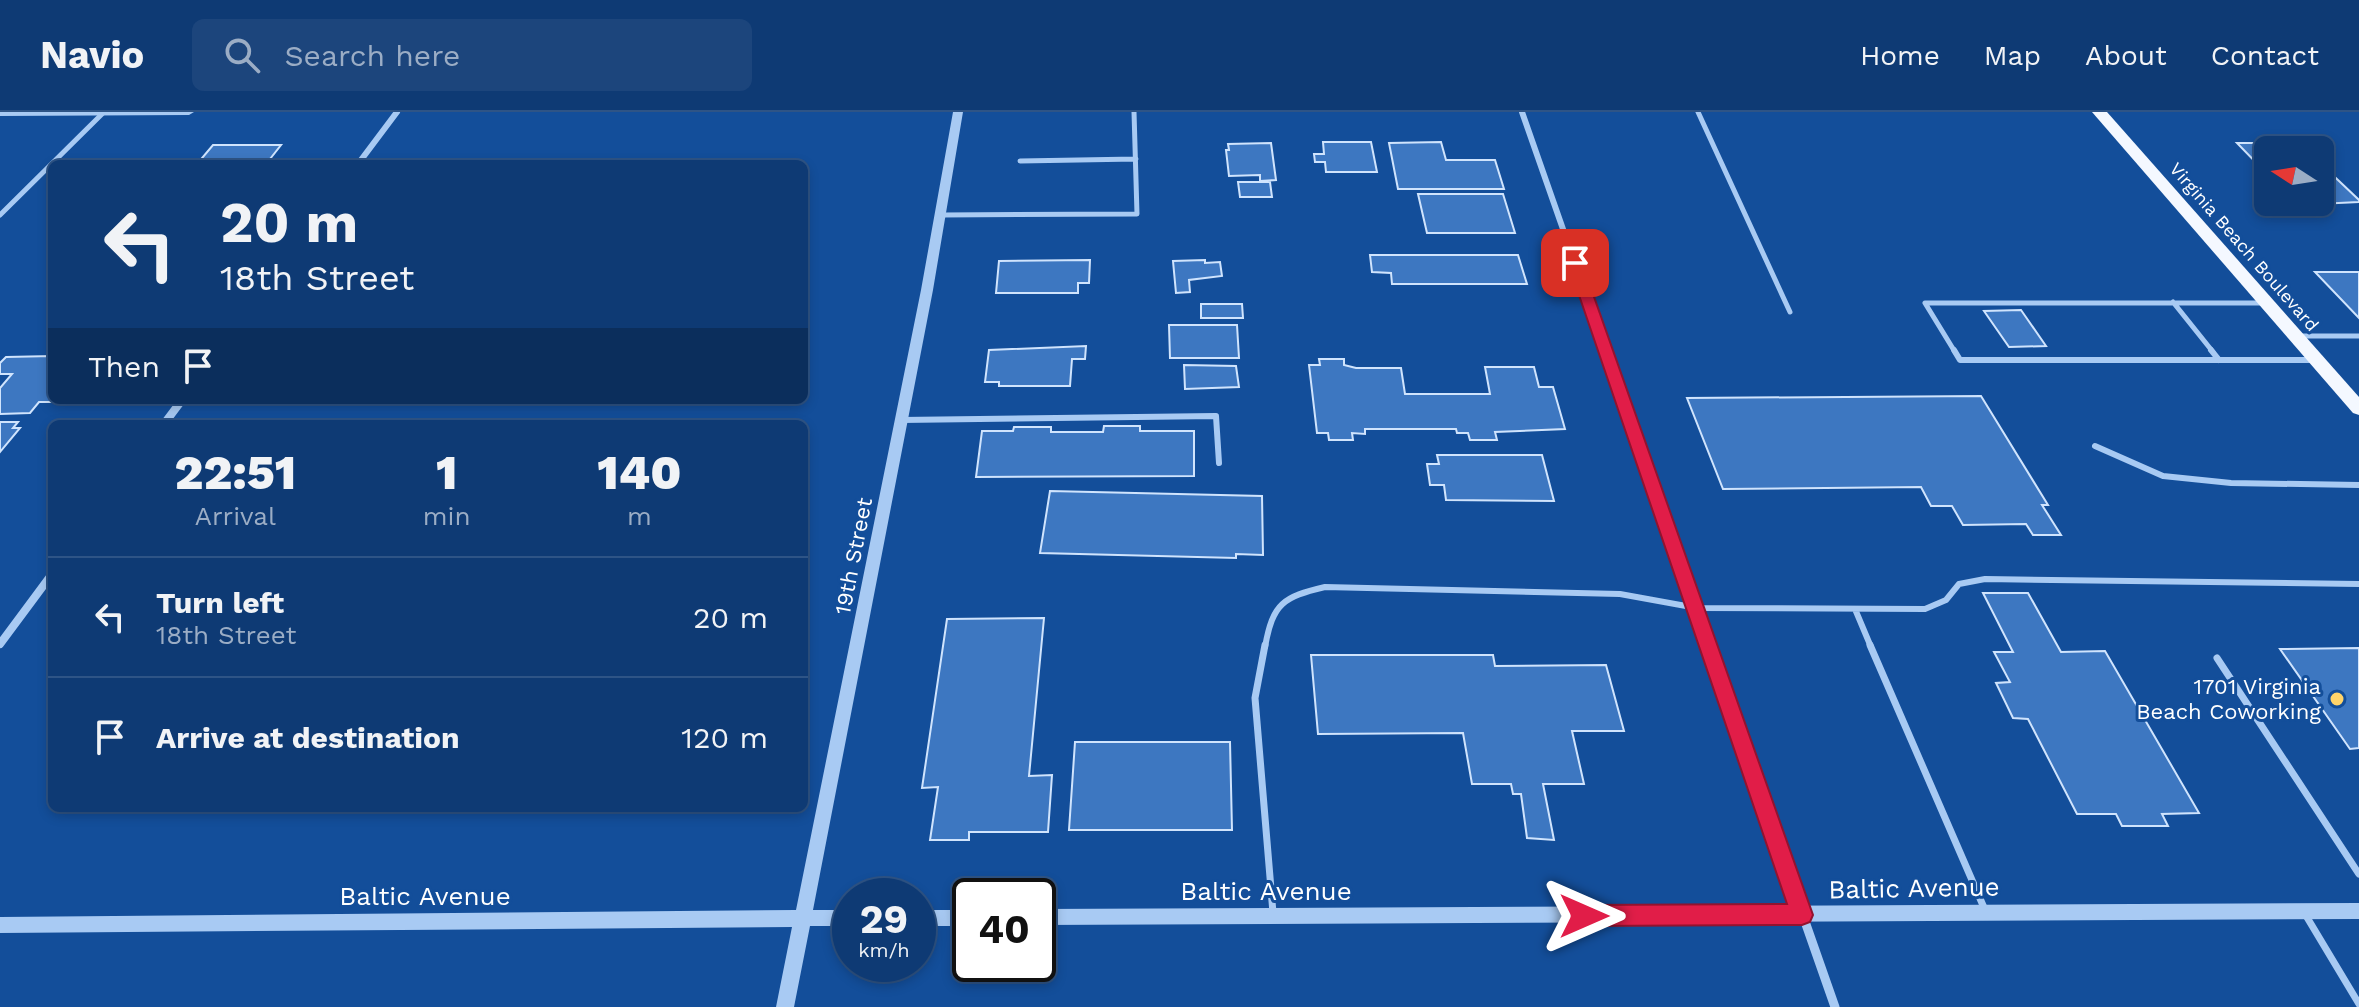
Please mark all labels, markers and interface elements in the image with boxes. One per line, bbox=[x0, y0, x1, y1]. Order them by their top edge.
search box bbox=[192, 19, 752, 91]
text: Navio bbox=[40, 33, 144, 77]
icon: search bbox=[220, 33, 264, 77]
text: Search here bbox=[284, 38, 460, 73]
text: Home bbox=[1860, 39, 1940, 72]
text: Map bbox=[1984, 39, 2041, 72]
text: About bbox=[2085, 39, 2167, 72]
text: Contact bbox=[2211, 39, 2319, 72]
north arrow bbox=[2254, 136, 2334, 216]
map controls bbox=[2254, 136, 2334, 216]
street label: Virginia Beach Boulevard bbox=[2166, 158, 2323, 335]
text: 20 m bbox=[220, 190, 358, 256]
icon: left bbox=[88, 192, 192, 296]
pin bbox=[1541, 229, 1609, 297]
icon: arrive bbox=[1553, 241, 1597, 285]
text: 18th Street bbox=[220, 257, 414, 299]
icon: arrive bbox=[176, 344, 220, 388]
text: Then bbox=[88, 349, 160, 384]
text: 22:51 bbox=[175, 444, 296, 501]
text: 1 bbox=[436, 444, 457, 501]
text: 140 bbox=[597, 444, 681, 501]
street label: 19th Street bbox=[830, 495, 877, 617]
text: Arrival bbox=[195, 501, 276, 531]
text: min bbox=[423, 501, 471, 531]
text: m bbox=[627, 501, 652, 531]
text: Turn left bbox=[156, 585, 284, 620]
icon: left bbox=[88, 595, 132, 639]
text: 20 m bbox=[693, 600, 768, 635]
text: 18th Street bbox=[156, 620, 296, 650]
place label: 1701 Virginia Beach Coworking bbox=[2136, 674, 2321, 724]
marker: 1701 Virginia Beach Coworking bbox=[2328, 690, 2346, 708]
icon: arrive bbox=[88, 715, 132, 759]
text: Arrive at destination bbox=[156, 720, 460, 755]
text: 120 m bbox=[681, 720, 768, 755]
street label: Baltic Avenue bbox=[1828, 872, 2000, 904]
position arrow bbox=[1542, 874, 1626, 958]
street label: Baltic Avenue bbox=[1180, 876, 1352, 906]
speed limit sign: 40 bbox=[952, 878, 1056, 982]
street label: Baltic Avenue bbox=[339, 881, 511, 911]
text: 29 bbox=[860, 896, 908, 943]
text: km/h bbox=[858, 938, 910, 962]

